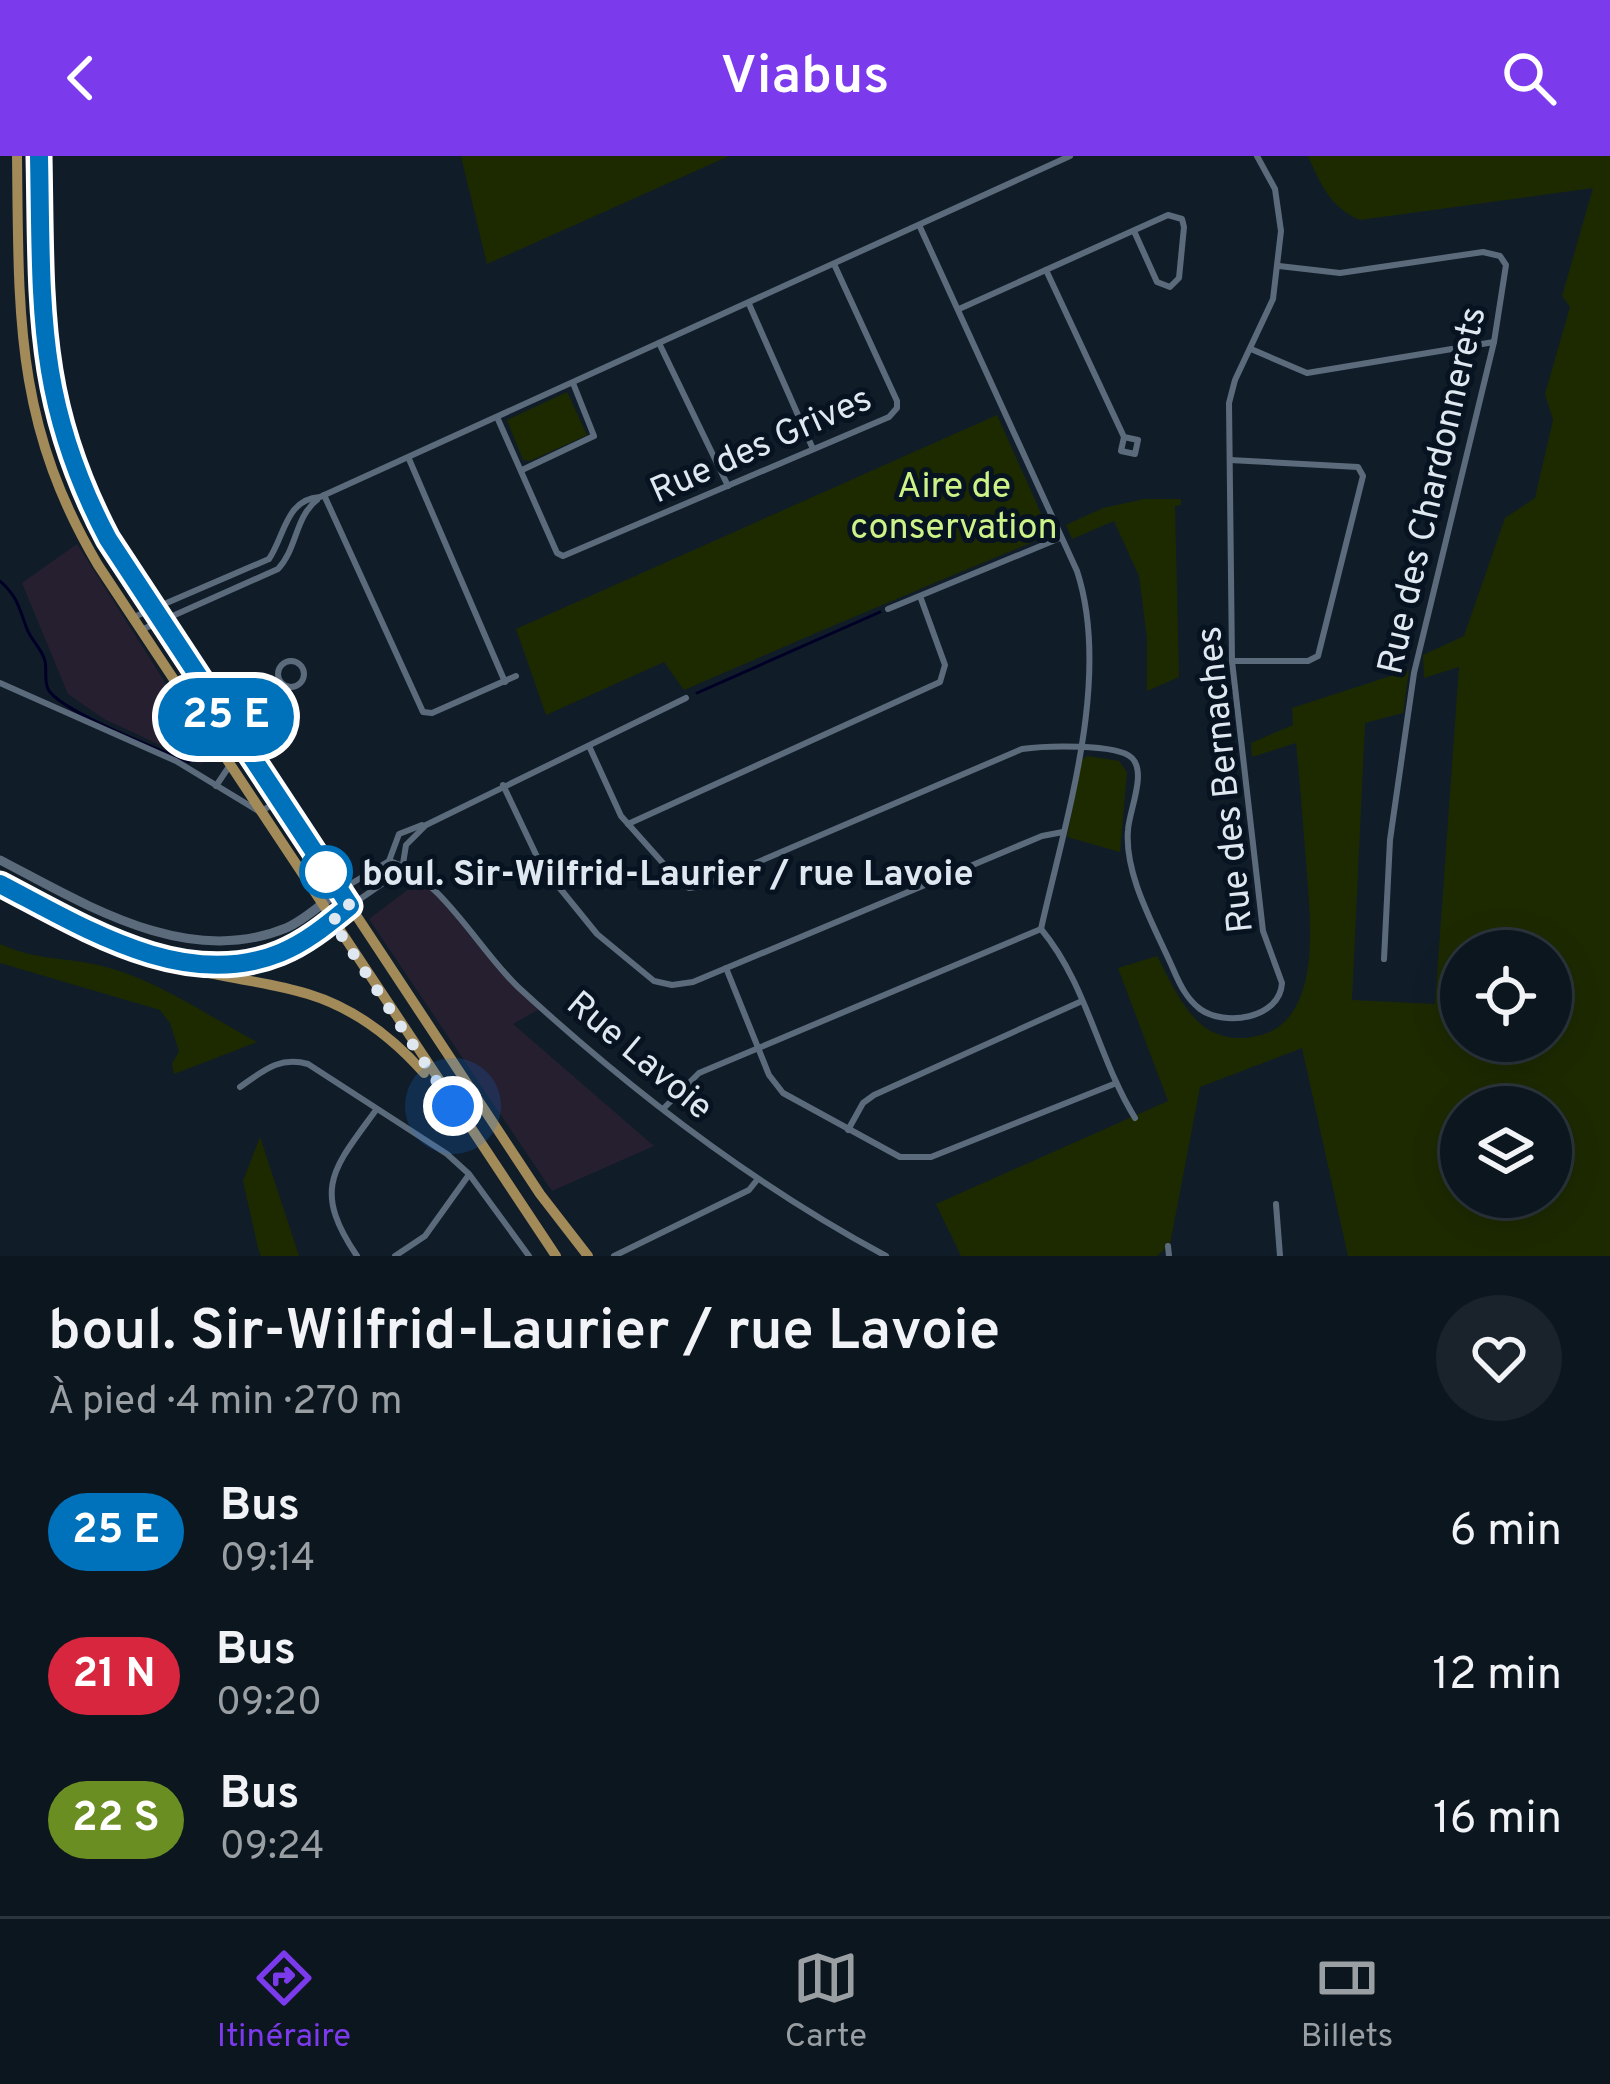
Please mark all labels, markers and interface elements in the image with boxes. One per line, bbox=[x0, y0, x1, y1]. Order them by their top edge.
text: Viabus bbox=[720, 44, 890, 113]
icon: back bbox=[48, 45, 114, 111]
icon: search bbox=[1496, 45, 1562, 111]
street label: Rue des Chardonnerets bbox=[1369, 303, 1499, 679]
street label: Rue des Grives bbox=[644, 377, 880, 516]
park label: Aire de conservation bbox=[850, 465, 1058, 552]
street label: Rue des Bernaches bbox=[1188, 624, 1266, 935]
line badge: 25 E bbox=[142, 678, 310, 756]
text: 25 E bbox=[182, 690, 270, 743]
marker: boul. Sir-Wilfrid-Laurier / rue Lavoie bbox=[301, 847, 351, 897]
place label: boul. Sir-Wilfrid-Laurier / rue Lavoie bbox=[362, 853, 973, 899]
map controls bbox=[1440, 930, 1572, 1218]
button: locate bbox=[1440, 930, 1572, 1062]
street label: Rue Lavoie bbox=[556, 983, 721, 1132]
your location bbox=[423, 1076, 483, 1136]
button: layers bbox=[1440, 1086, 1572, 1218]
button: heart bbox=[1436, 1295, 1562, 1421]
text: boul. Sir-Wilfrid-Laurier / rue Lavoie bbox=[48, 1298, 1000, 1370]
text: À pied · 4 min · 270 m bbox=[48, 1379, 402, 1428]
text: Bus bbox=[220, 1479, 300, 1536]
text: 6 min bbox=[1450, 1504, 1562, 1561]
text: 25 E bbox=[72, 1505, 160, 1558]
text: 09:14 bbox=[220, 1536, 315, 1585]
text: Bus bbox=[216, 1623, 296, 1680]
text: 12 min bbox=[1432, 1648, 1562, 1705]
text: 21 N bbox=[72, 1649, 156, 1702]
text: 09:20 bbox=[216, 1680, 322, 1729]
text: Bus bbox=[220, 1767, 300, 1824]
text: 16 min bbox=[1433, 1792, 1562, 1849]
text: 22 S bbox=[72, 1793, 160, 1846]
text: 09:24 bbox=[220, 1824, 324, 1873]
tab: Itinéraire bbox=[217, 1945, 351, 2059]
tab: Carte bbox=[785, 1945, 867, 2059]
tab: Billets bbox=[1301, 1945, 1393, 2059]

